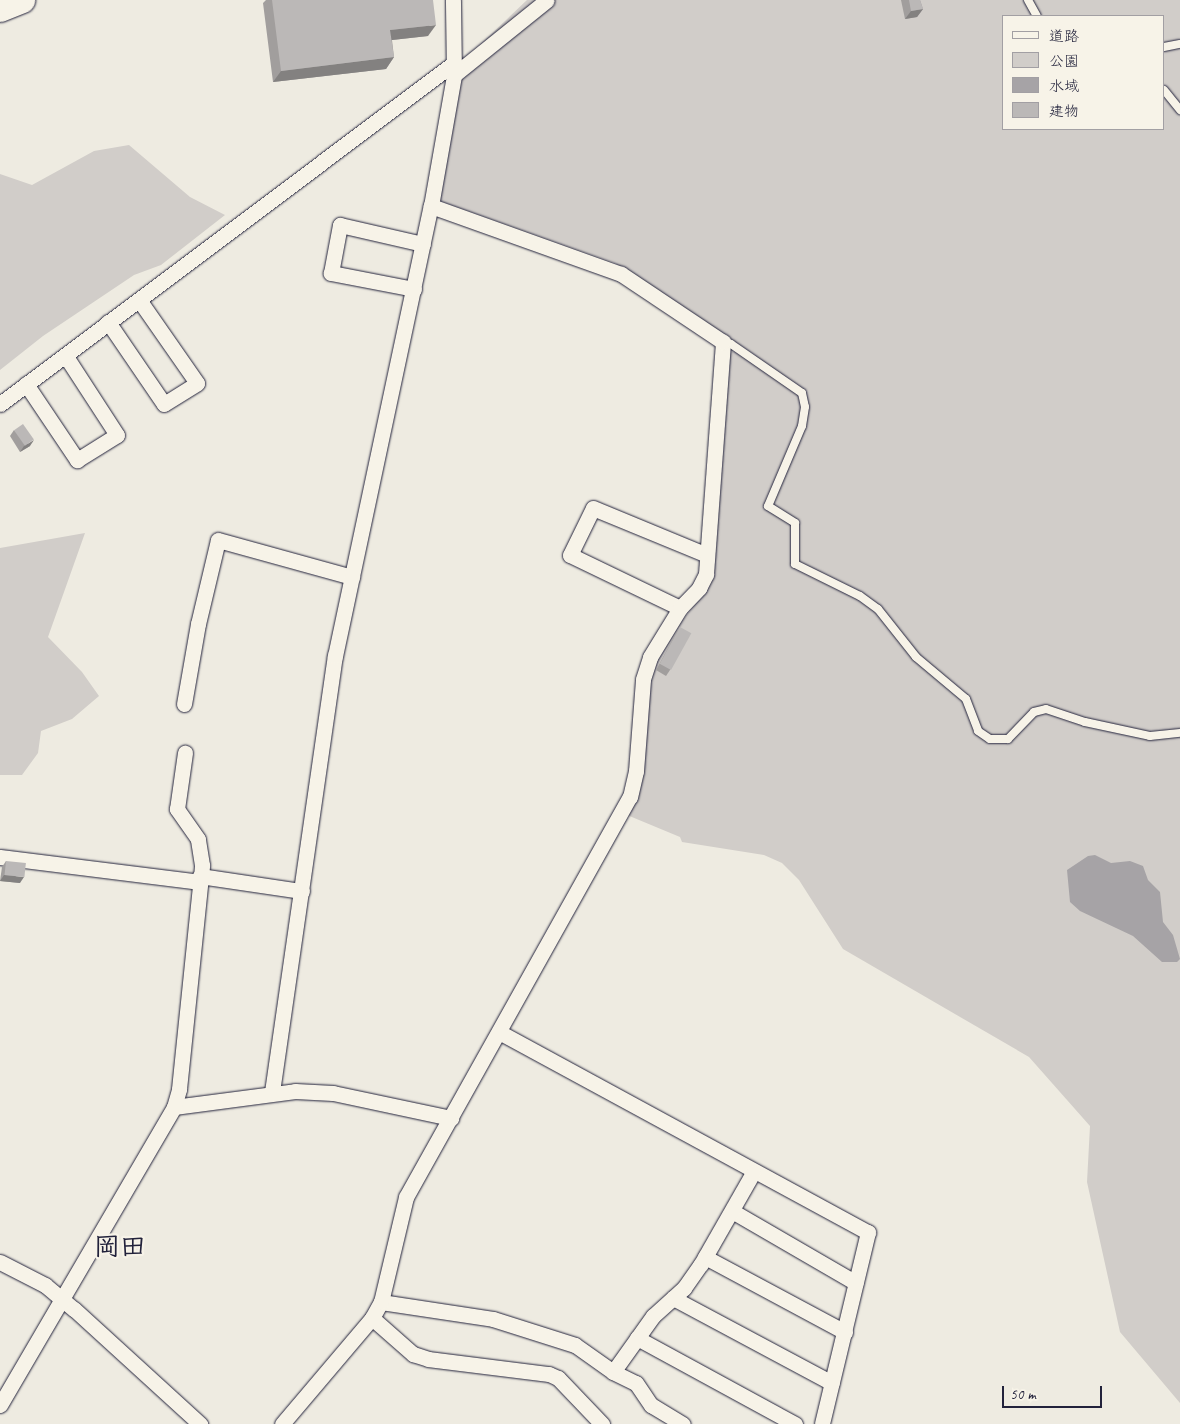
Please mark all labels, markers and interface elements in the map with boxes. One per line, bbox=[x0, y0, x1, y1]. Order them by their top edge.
legend bbox=[1002, 15, 1165, 130]
text: 道路 bbox=[1049, 27, 1079, 46]
text: 公園 bbox=[1049, 52, 1079, 71]
text: 水域 bbox=[1049, 77, 1079, 96]
text: 建物 bbox=[1049, 102, 1079, 121]
district label: 岡田 bbox=[94, 1231, 146, 1263]
scale bar bbox=[1005, 1376, 1105, 1408]
text: 50 m bbox=[1010, 1385, 1036, 1404]

